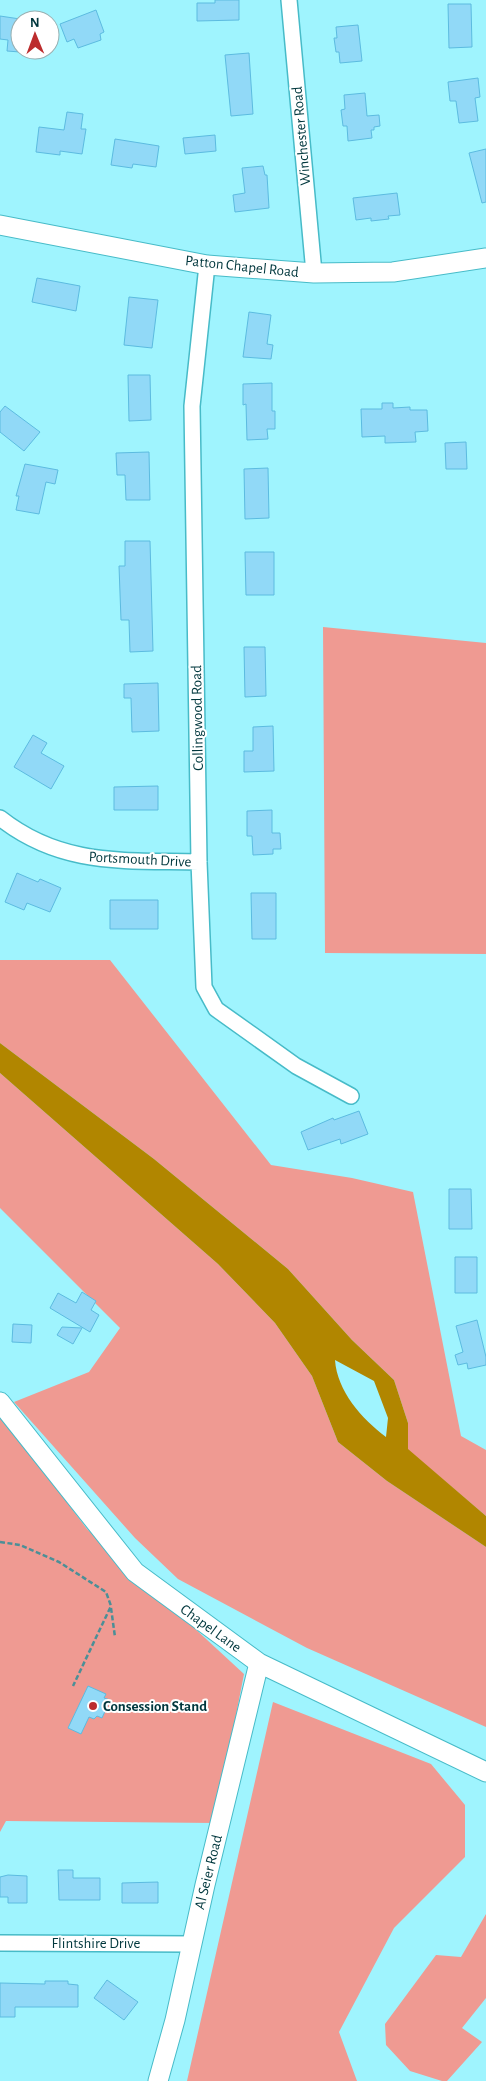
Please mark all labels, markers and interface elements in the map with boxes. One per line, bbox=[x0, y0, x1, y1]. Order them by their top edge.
north arrow bbox=[10, 10, 60, 60]
text: N bbox=[30, 16, 40, 30]
street label: Winchester Road bbox=[290, 86, 313, 186]
street label: Patton Chapel Road bbox=[184, 253, 300, 280]
street label: Collingwood Road bbox=[189, 665, 206, 771]
street label: Portsmouth Drive bbox=[88, 849, 192, 870]
street label: Chapel Lane bbox=[178, 1601, 244, 1655]
place label: Consession Stand bbox=[103, 1699, 207, 1714]
marker: Consession Stand bbox=[87, 1700, 99, 1712]
street label: Al Seier Road bbox=[192, 1833, 225, 1911]
street label: Flintshire Drive bbox=[52, 1936, 140, 1951]

